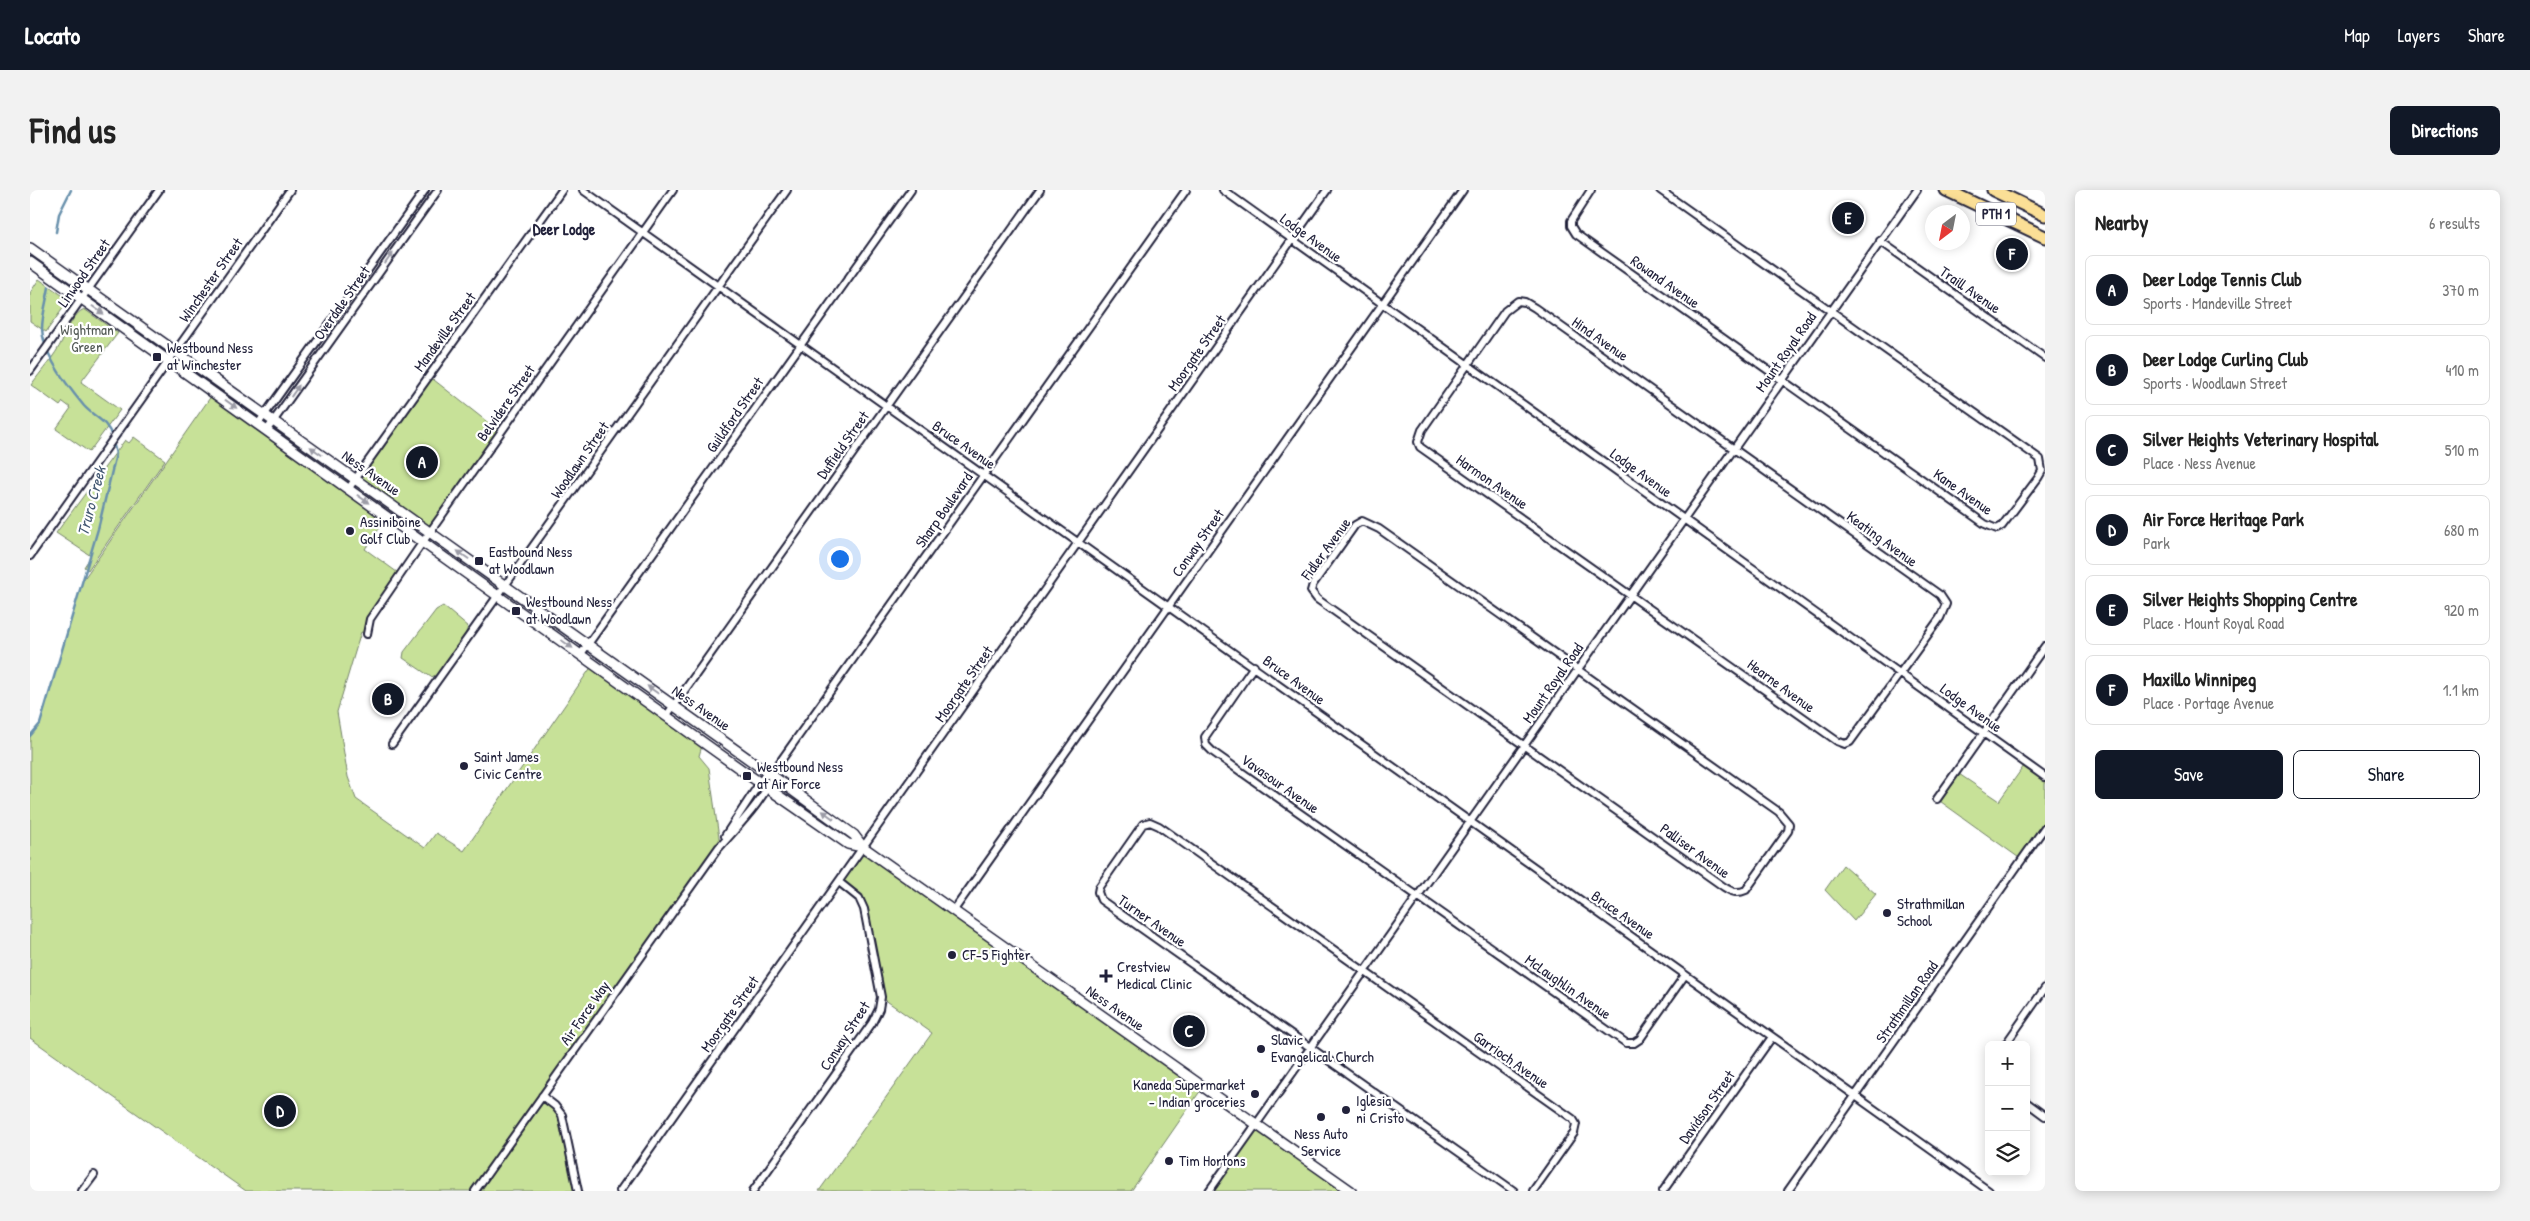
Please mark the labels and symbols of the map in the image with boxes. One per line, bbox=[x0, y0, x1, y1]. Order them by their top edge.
pin: E bbox=[1832, 199, 1864, 237]
road number: PTH 1 bbox=[1976, 202, 2016, 226]
north arrow bbox=[1925, 205, 1970, 250]
street label: Lodge Avenue bbox=[1276, 208, 1346, 267]
district label: Deer Lodge bbox=[533, 218, 596, 241]
street label: Winchester Street bbox=[174, 233, 248, 326]
street label: Linwood Street bbox=[52, 234, 115, 311]
pin: F bbox=[1996, 235, 2028, 273]
street label: Rowand Avenue bbox=[1627, 250, 1704, 313]
one-way arrow bbox=[384, 251, 394, 265]
street label: Overdale Street bbox=[308, 261, 375, 344]
street label: Traill Avenue bbox=[1936, 261, 2005, 318]
street label: Mandeville Street bbox=[409, 287, 481, 376]
one-way arrow bbox=[91, 305, 104, 316]
street label: Mount Royal Road bbox=[1750, 307, 1821, 396]
street label: Moorgate Street bbox=[1163, 310, 1231, 395]
street label: Hind Avenue bbox=[1568, 311, 1633, 366]
park label: Wightman Green bbox=[60, 319, 114, 357]
place label: Westbound Ness at Winchester bbox=[167, 337, 253, 375]
marker: Westbound Ness at Winchester bbox=[151, 351, 163, 363]
street label: Belvidere Street bbox=[472, 360, 540, 445]
street label: Guildford Street bbox=[701, 372, 769, 457]
one-way arrow bbox=[290, 384, 300, 398]
one-way arrow bbox=[224, 399, 237, 410]
street label: Duffield Street bbox=[811, 406, 874, 483]
street label: Bruce Avenue bbox=[928, 415, 1000, 474]
street label: Woodlawn Street bbox=[545, 416, 614, 502]
pin: A bbox=[406, 443, 438, 481]
street label: Lodge Avenue bbox=[1606, 443, 1676, 502]
street label: Ness Avenue bbox=[338, 445, 405, 500]
one-way arrow bbox=[310, 446, 323, 457]
street label: Harmon Avenue bbox=[1452, 449, 1532, 514]
water label: Truro Creek bbox=[71, 463, 111, 538]
street label: Kane Avenue bbox=[1929, 463, 1997, 520]
street label: Sharp Boulevard bbox=[910, 468, 977, 552]
one-way arrow bbox=[356, 494, 370, 504]
street label: Conway Street bbox=[1166, 504, 1229, 581]
street label: Keating Avenue bbox=[1842, 506, 1922, 572]
place label: Assiniboine Golf Club bbox=[360, 511, 421, 549]
street label: Fidler Avenue bbox=[1295, 513, 1355, 585]
marker: Assiniboine Golf Club bbox=[344, 525, 356, 537]
place label: Eastbound Ness at Woodlawn bbox=[489, 541, 572, 579]
your location bbox=[827, 546, 853, 572]
one-way arrow bbox=[457, 550, 470, 560]
marker: Eastbound Ness at Woodlawn bbox=[473, 555, 485, 567]
place label: Westbound Ness at Woodlawn bbox=[526, 591, 612, 629]
marker: Westbound Ness at Woodlawn bbox=[510, 605, 522, 617]
street label: Mount Royal Road bbox=[1517, 638, 1588, 727]
one-way arrow bbox=[560, 639, 573, 649]
street label: Moorgate Street bbox=[930, 641, 998, 726]
street label: Bruce Avenue bbox=[1259, 650, 1330, 709]
street label: Hearne Avenue bbox=[1743, 654, 1819, 717]
street label: Lodge Avenue bbox=[1936, 678, 2006, 737]
pin: B bbox=[372, 680, 404, 718]
street label: Ness Avenue bbox=[668, 680, 735, 735]
one-way arrow bbox=[646, 685, 659, 695]
place label: Saint James Civic Centre bbox=[474, 746, 542, 784]
street label: Vavasour Avenue bbox=[1237, 749, 1324, 818]
place label: Westbound Ness at Air Force bbox=[757, 756, 843, 794]
marker: Saint James Civic Centre bbox=[458, 760, 470, 772]
marker: Westbound Ness at Air Force bbox=[741, 770, 753, 782]
one-way arrow bbox=[821, 810, 834, 820]
street label: Palliser Avenue bbox=[1656, 818, 1735, 883]
street label: Bruce Avenue bbox=[1587, 885, 1659, 944]
street label: Turner Avenue bbox=[1114, 889, 1191, 952]
place label: Strathmillan School bbox=[1897, 893, 1965, 931]
marker: Strathmillan School bbox=[1881, 907, 1893, 919]
place label: CF-5 Fighter bbox=[962, 944, 1031, 965]
marker: CF-5 Fighter bbox=[946, 949, 958, 961]
street label: McLaughlin Avenue bbox=[1521, 949, 1616, 1024]
place label: Crestview Medical Clinic bbox=[1117, 956, 1192, 994]
street label: Strathmillan Road bbox=[1870, 956, 1943, 1047]
marker: Crestview Medical Clinic bbox=[1099, 969, 1113, 983]
street label: Moorgate Street bbox=[696, 971, 764, 1056]
street label: Air Force Way bbox=[555, 976, 614, 1049]
street label: Ness Avenue bbox=[1082, 980, 1149, 1035]
street label: Conway Street bbox=[814, 996, 875, 1074]
pin: C bbox=[1173, 1012, 1205, 1050]
street label: Garrioch Avenue bbox=[1469, 1026, 1553, 1093]
place label: Slavic Evangelical Church bbox=[1271, 1029, 1374, 1067]
marker: Slavic Evangelical Church bbox=[1255, 1043, 1267, 1055]
street label: Davidson Street bbox=[1674, 1065, 1740, 1148]
place label: Kaneda Supermarket - Indian groceries bbox=[1133, 1074, 1246, 1112]
marker: Kaneda Supermarket - Indian groceries bbox=[1249, 1088, 1261, 1100]
place label: Iglesia ni Cristo bbox=[1356, 1090, 1404, 1128]
pin: D bbox=[264, 1092, 296, 1130]
marker: Iglesia ni Cristo bbox=[1340, 1104, 1352, 1116]
marker: Ness Auto Service bbox=[1315, 1111, 1327, 1123]
place label: Ness Auto Service bbox=[1294, 1123, 1348, 1161]
place label: Tim Hortons bbox=[1179, 1150, 1246, 1171]
marker: Tim Hortons bbox=[1163, 1155, 1175, 1167]

